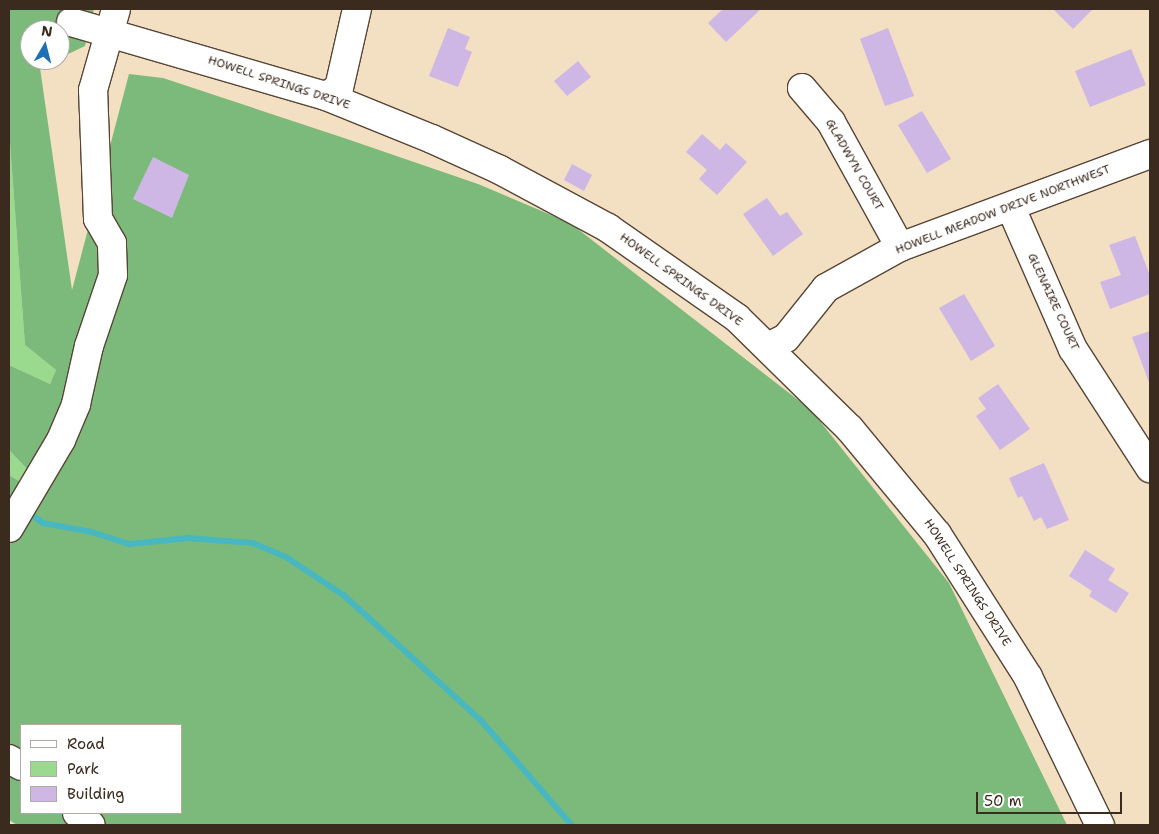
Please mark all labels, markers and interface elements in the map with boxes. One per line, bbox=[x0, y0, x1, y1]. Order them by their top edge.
north arrow bbox=[20, 20, 70, 70]
text: N bbox=[40, 21, 54, 41]
street label: HOWELL SPRINGS DRIVE bbox=[206, 53, 352, 113]
street label: GLADWYN COURT bbox=[822, 117, 886, 213]
street label: HOWELL MEADOW DRIVE NORTHWEST bbox=[893, 162, 1113, 258]
street label: HOWELL SPRINGS DRIVE bbox=[617, 230, 745, 330]
street label: GLENAIRE COURT bbox=[1024, 251, 1082, 353]
street label: HOWELL SPRINGS DRIVE bbox=[920, 517, 1014, 649]
legend bbox=[20, 724, 182, 814]
text: Road bbox=[67, 734, 105, 754]
text: Park bbox=[67, 759, 99, 779]
scale bar bbox=[979, 782, 1125, 814]
text: Building bbox=[67, 784, 124, 804]
text: 50 m bbox=[984, 791, 1022, 811]

